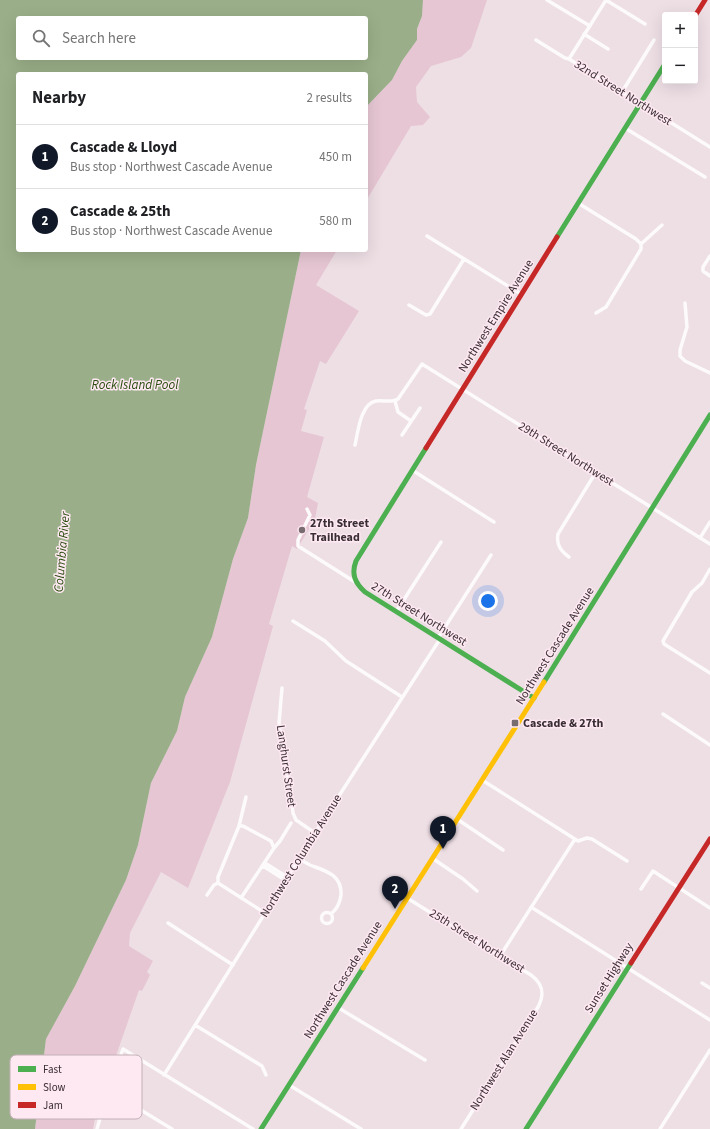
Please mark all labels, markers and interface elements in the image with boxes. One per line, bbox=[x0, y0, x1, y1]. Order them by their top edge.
map controls bbox=[662, 12, 698, 84]
button: + bbox=[662, 12, 698, 48]
search box bbox=[16, 16, 368, 60]
icon: search bbox=[30, 27, 52, 49]
text: Search here bbox=[62, 28, 136, 49]
button: − bbox=[662, 48, 698, 84]
street label: 32nd Street Northwest bbox=[571, 56, 675, 130]
text: Nearby bbox=[32, 86, 86, 110]
text: 2 results bbox=[307, 89, 352, 107]
text: Cascade & Lloyd bbox=[70, 137, 177, 158]
text: 1 bbox=[42, 148, 48, 166]
text: 450 m bbox=[319, 148, 352, 166]
text: Bus stop · Northwest Cascade Avenue bbox=[70, 158, 272, 176]
text: Cascade & 25th bbox=[70, 201, 171, 222]
text: 2 bbox=[42, 212, 48, 230]
text: 580 m bbox=[319, 212, 352, 230]
text: Bus stop · Northwest Cascade Avenue bbox=[70, 222, 272, 240]
street label: Northwest Empire Avenue bbox=[454, 256, 538, 376]
water label: Rock Island Pool bbox=[92, 376, 179, 394]
street label: 29th Street Northwest bbox=[515, 418, 617, 490]
water label: Columbia River bbox=[50, 511, 75, 593]
place label: 27th Street Trailhead bbox=[310, 515, 369, 546]
marker: 27th Street Trailhead bbox=[297, 525, 307, 535]
street label: 27th Street Northwest bbox=[368, 578, 470, 650]
street label: Northwest Cascade Avenue bbox=[512, 584, 598, 708]
your location bbox=[478, 591, 498, 611]
place label: Cascade & 27th bbox=[523, 715, 604, 732]
marker: Cascade & 27th bbox=[510, 718, 520, 728]
street label: Langhurst Street bbox=[272, 724, 300, 808]
street label: Northwest Columbia Avenue bbox=[256, 791, 346, 921]
pin: 1 bbox=[430, 816, 456, 849]
pin: 2 bbox=[382, 876, 408, 909]
street label: 25th Street Northwest bbox=[426, 905, 528, 977]
street label: Northwest Cascade Avenue bbox=[300, 918, 386, 1042]
street label: Sunset Highway bbox=[581, 939, 638, 1017]
street label: Northwest Alan Avenue bbox=[466, 1006, 542, 1114]
legend bbox=[10, 1055, 142, 1119]
text: Fast bbox=[43, 1062, 62, 1077]
text: Slow bbox=[43, 1080, 66, 1095]
text: Jam bbox=[43, 1098, 63, 1113]

